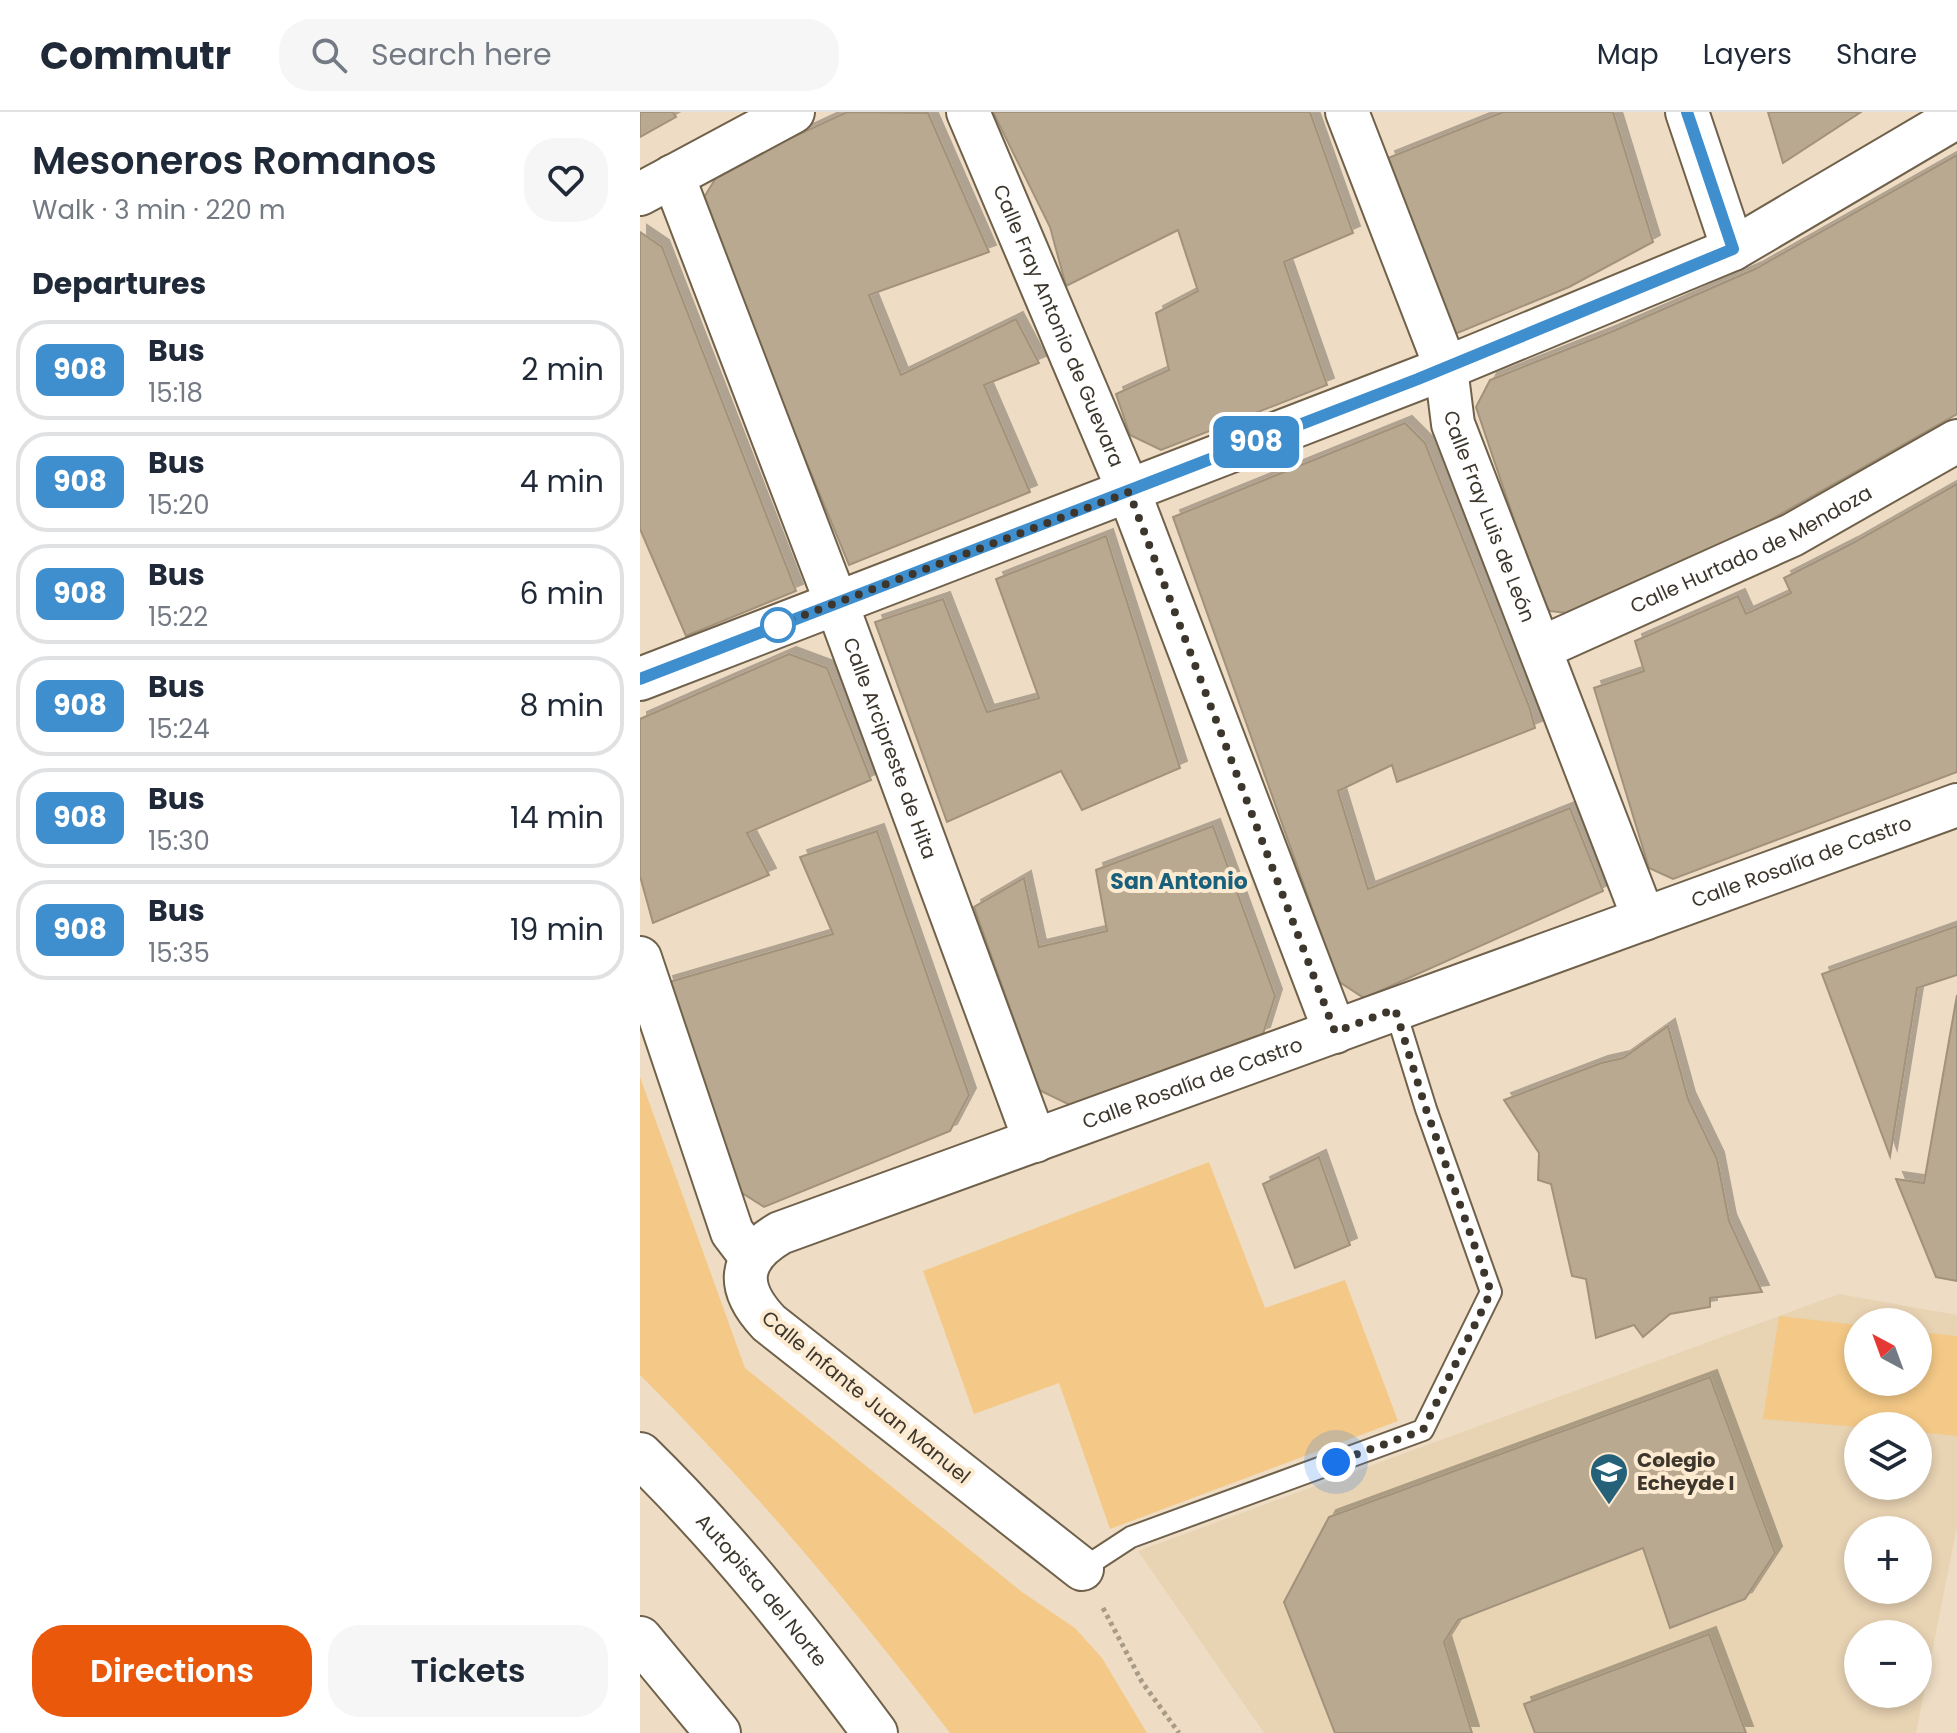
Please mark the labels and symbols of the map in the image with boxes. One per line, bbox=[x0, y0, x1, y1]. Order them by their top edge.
street label: Calle Fray Antonio de Guevara bbox=[986, 180, 1131, 471]
street label: Calle Fray Luis de León bbox=[1437, 409, 1542, 626]
line badge: 908 bbox=[1210, 416, 1302, 468]
street label: Calle Hurtado de Mendoza bbox=[1626, 478, 1877, 620]
unlabelled marker bbox=[761, 608, 795, 642]
street label: Calle Arcipreste de Hita bbox=[836, 633, 944, 863]
street label: Calle Rosalía de Castro bbox=[1687, 809, 1916, 914]
district label: San Antonio bbox=[1110, 866, 1248, 897]
street label: Calle Rosalía de Castro bbox=[1078, 1030, 1307, 1136]
street label: Calle Infante Juan Manuel bbox=[756, 1304, 976, 1490]
north arrow bbox=[1844, 1308, 1932, 1396]
your location bbox=[1316, 1442, 1356, 1482]
place label: Colegio Echeyde I bbox=[1637, 1446, 1734, 1497]
school or university icon: Colegio Echeyde I bbox=[1588, 1451, 1630, 1506]
street label: Autopista del Norte bbox=[690, 1507, 834, 1673]

